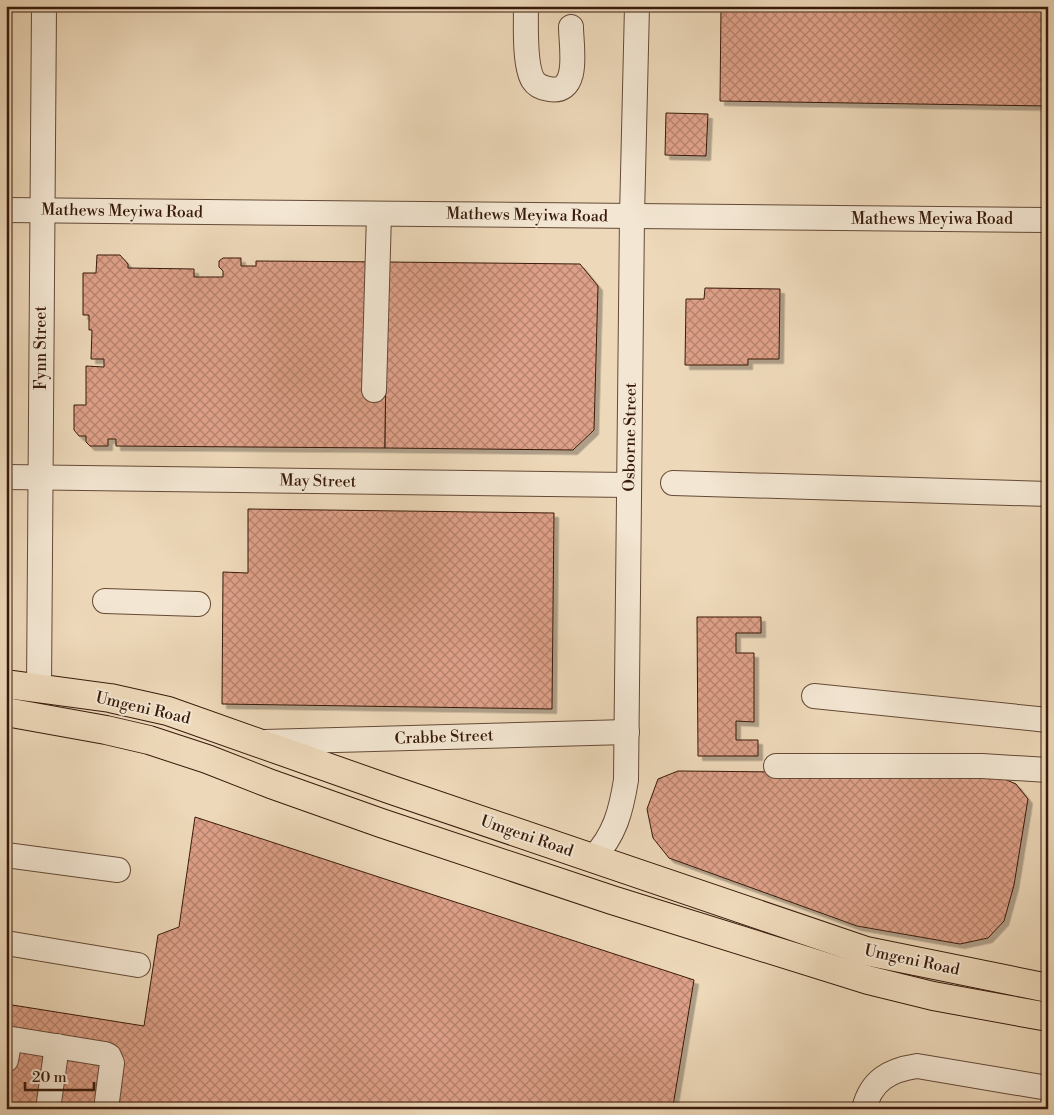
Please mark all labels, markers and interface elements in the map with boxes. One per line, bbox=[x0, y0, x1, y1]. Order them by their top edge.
street label: Mathews Meyiwa Road bbox=[41, 200, 203, 222]
street label: Mathews Meyiwa Road bbox=[446, 204, 608, 226]
street label: Mathews Meyiwa Road bbox=[851, 209, 1013, 229]
street label: Fynn Street bbox=[31, 306, 51, 390]
street label: Osborne Street bbox=[619, 382, 641, 492]
street label: May Street bbox=[280, 470, 357, 492]
street label: Umgeni Road bbox=[94, 687, 192, 729]
street label: Crabbe Street bbox=[394, 725, 494, 749]
street label: Umgeni Road bbox=[478, 811, 576, 861]
street label: Umgeni Road bbox=[863, 940, 961, 980]
scale bar bbox=[25, 1060, 94, 1092]
text: 20 m bbox=[32, 1068, 67, 1087]

